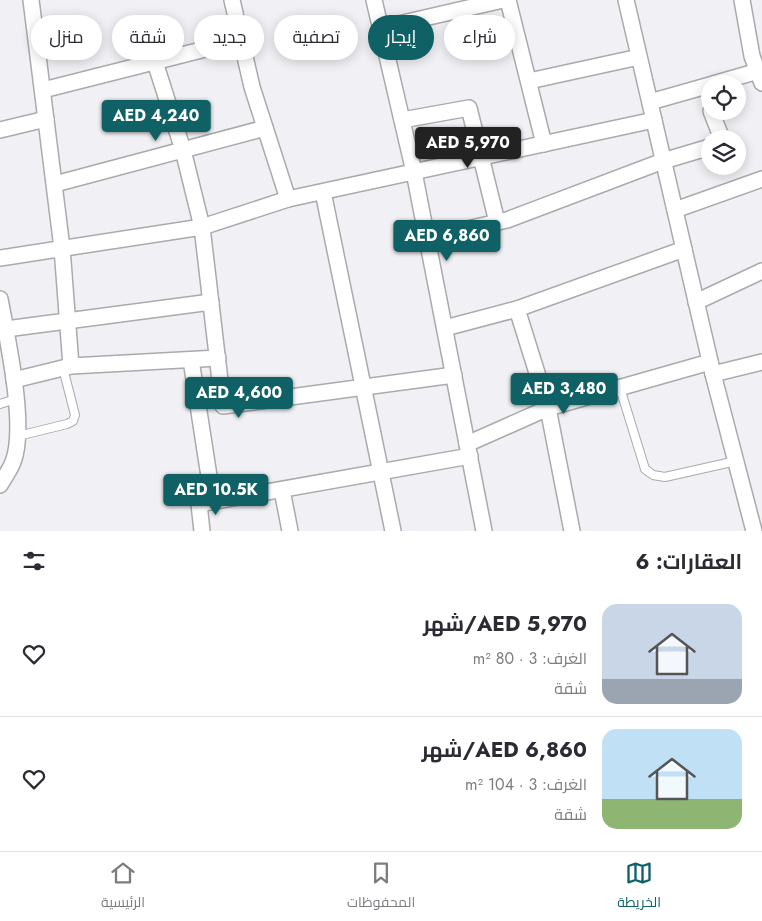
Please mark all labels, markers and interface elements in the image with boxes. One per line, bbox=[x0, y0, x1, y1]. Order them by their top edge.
chip: منزل bbox=[31, 15, 102, 60]
chip: شقة bbox=[112, 15, 184, 60]
chip: جديد bbox=[194, 15, 264, 60]
chip: تصفية bbox=[274, 15, 358, 60]
chip: إيجار bbox=[368, 15, 434, 60]
chip: شراء bbox=[444, 15, 515, 60]
map controls bbox=[701, 75, 746, 175]
button: locate bbox=[701, 75, 746, 120]
pin: AED 4,240 bbox=[99, 100, 213, 142]
text: AED 4,240 bbox=[113, 104, 199, 127]
pin: AED 5,970 bbox=[411, 126, 525, 169]
button: layers bbox=[701, 130, 746, 175]
text: AED 5,970 bbox=[426, 131, 510, 154]
pin: AED 6,860 bbox=[390, 220, 504, 262]
text: AED 6,860 bbox=[404, 224, 490, 247]
pin: AED 3,480 bbox=[507, 372, 621, 415]
pin: AED 4,600 bbox=[182, 376, 296, 419]
text: AED 3,480 bbox=[522, 377, 606, 400]
text: AED 4,600 bbox=[196, 381, 282, 404]
pin: AED 10.5K bbox=[159, 474, 273, 516]
text: AED 10.5K bbox=[174, 478, 258, 501]
icon: filters bbox=[20, 547, 48, 575]
text: العقارات: 6 bbox=[636, 547, 742, 577]
text: AED 5,970/شهر bbox=[423, 609, 587, 639]
icon: home bbox=[642, 624, 702, 684]
icon: heart bbox=[20, 640, 48, 668]
text: الغرف: 3 · 80 m² bbox=[473, 647, 587, 670]
text: شقة bbox=[554, 677, 587, 700]
text: AED 6,860/شهر bbox=[421, 735, 587, 765]
icon: home bbox=[642, 749, 702, 809]
icon: heart bbox=[20, 765, 48, 793]
text: الغرف: 3 · 104 m² bbox=[465, 773, 587, 796]
text: شقة bbox=[554, 803, 587, 826]
tab: الرئيسية bbox=[101, 859, 145, 915]
tab: المحفوظات bbox=[347, 859, 415, 915]
tab: الخريطة bbox=[617, 859, 661, 915]

